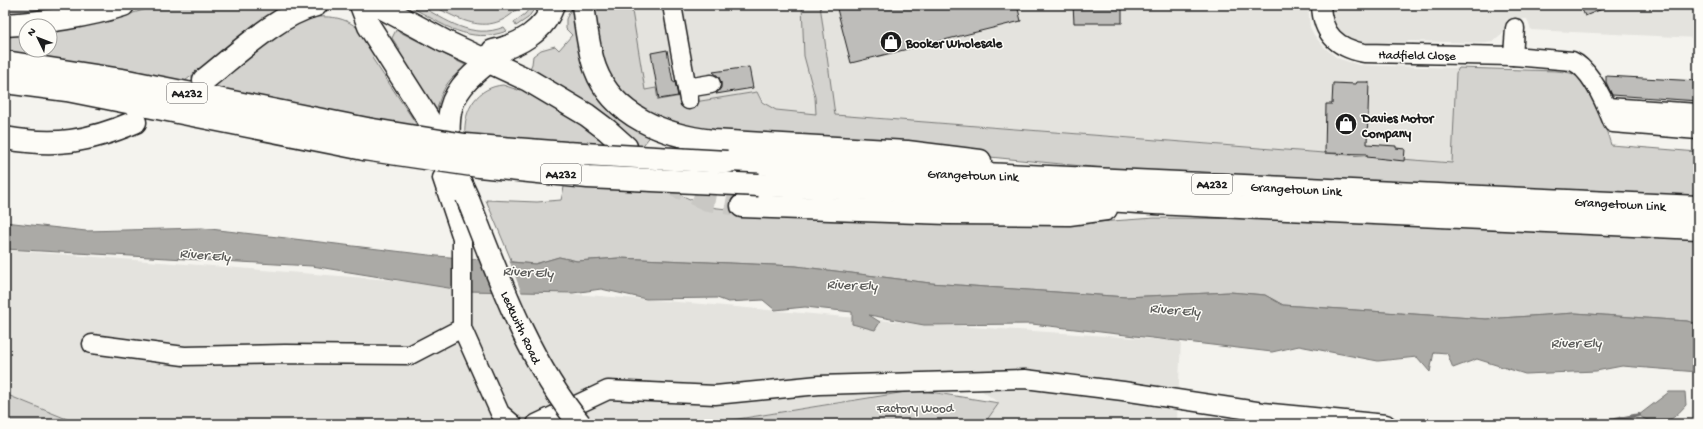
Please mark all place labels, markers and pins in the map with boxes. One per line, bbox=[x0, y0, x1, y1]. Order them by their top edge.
shop icon: Booker Wholesale bbox=[878, 29, 904, 55]
place label: Booker Wholesale bbox=[905, 37, 1004, 52]
shop icon: Davies Motor Company bbox=[1333, 111, 1359, 137]
place label: Davies Motor Company bbox=[1361, 112, 1435, 143]

